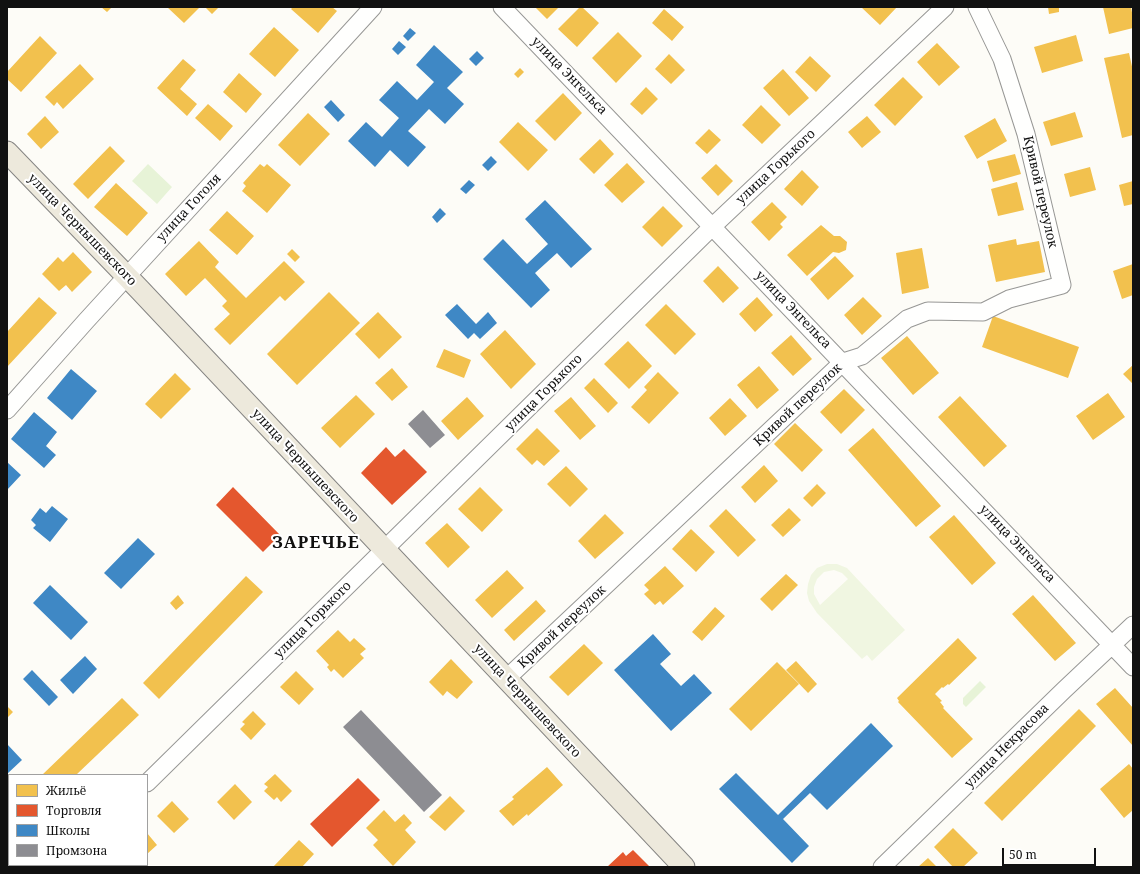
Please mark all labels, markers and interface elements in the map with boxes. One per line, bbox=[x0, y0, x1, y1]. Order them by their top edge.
street label: улица Энгельса bbox=[528, 34, 610, 118]
street label: улица Горького bbox=[733, 126, 819, 208]
street label: Кривой переулок bbox=[1020, 135, 1060, 249]
street label: улица Чернышевского bbox=[24, 171, 140, 289]
street label: улица Гоголя bbox=[153, 171, 225, 245]
street label: улица Энгельса bbox=[752, 268, 834, 352]
street label: улица Горького bbox=[502, 351, 586, 435]
street label: Кривой переулок bbox=[751, 360, 845, 450]
street label: улица Чернышевского bbox=[248, 406, 362, 526]
street label: улица Энгельса bbox=[976, 502, 1058, 586]
district label: ЗАРЕЧЬЕ bbox=[272, 533, 360, 553]
street label: улица Горького bbox=[271, 578, 355, 662]
street label: Кривой переулок bbox=[515, 582, 609, 672]
street label: улица Чернышевского bbox=[470, 641, 584, 761]
street label: улица Некрасова bbox=[962, 701, 1052, 791]
legend bbox=[8, 774, 148, 866]
text: Жильё bbox=[46, 782, 86, 799]
text: Торговля bbox=[46, 802, 102, 819]
text: Школы bbox=[46, 822, 90, 839]
scale bar bbox=[1004, 840, 1098, 866]
text: Промзона bbox=[46, 842, 107, 859]
text: 50 m bbox=[1009, 846, 1037, 863]

